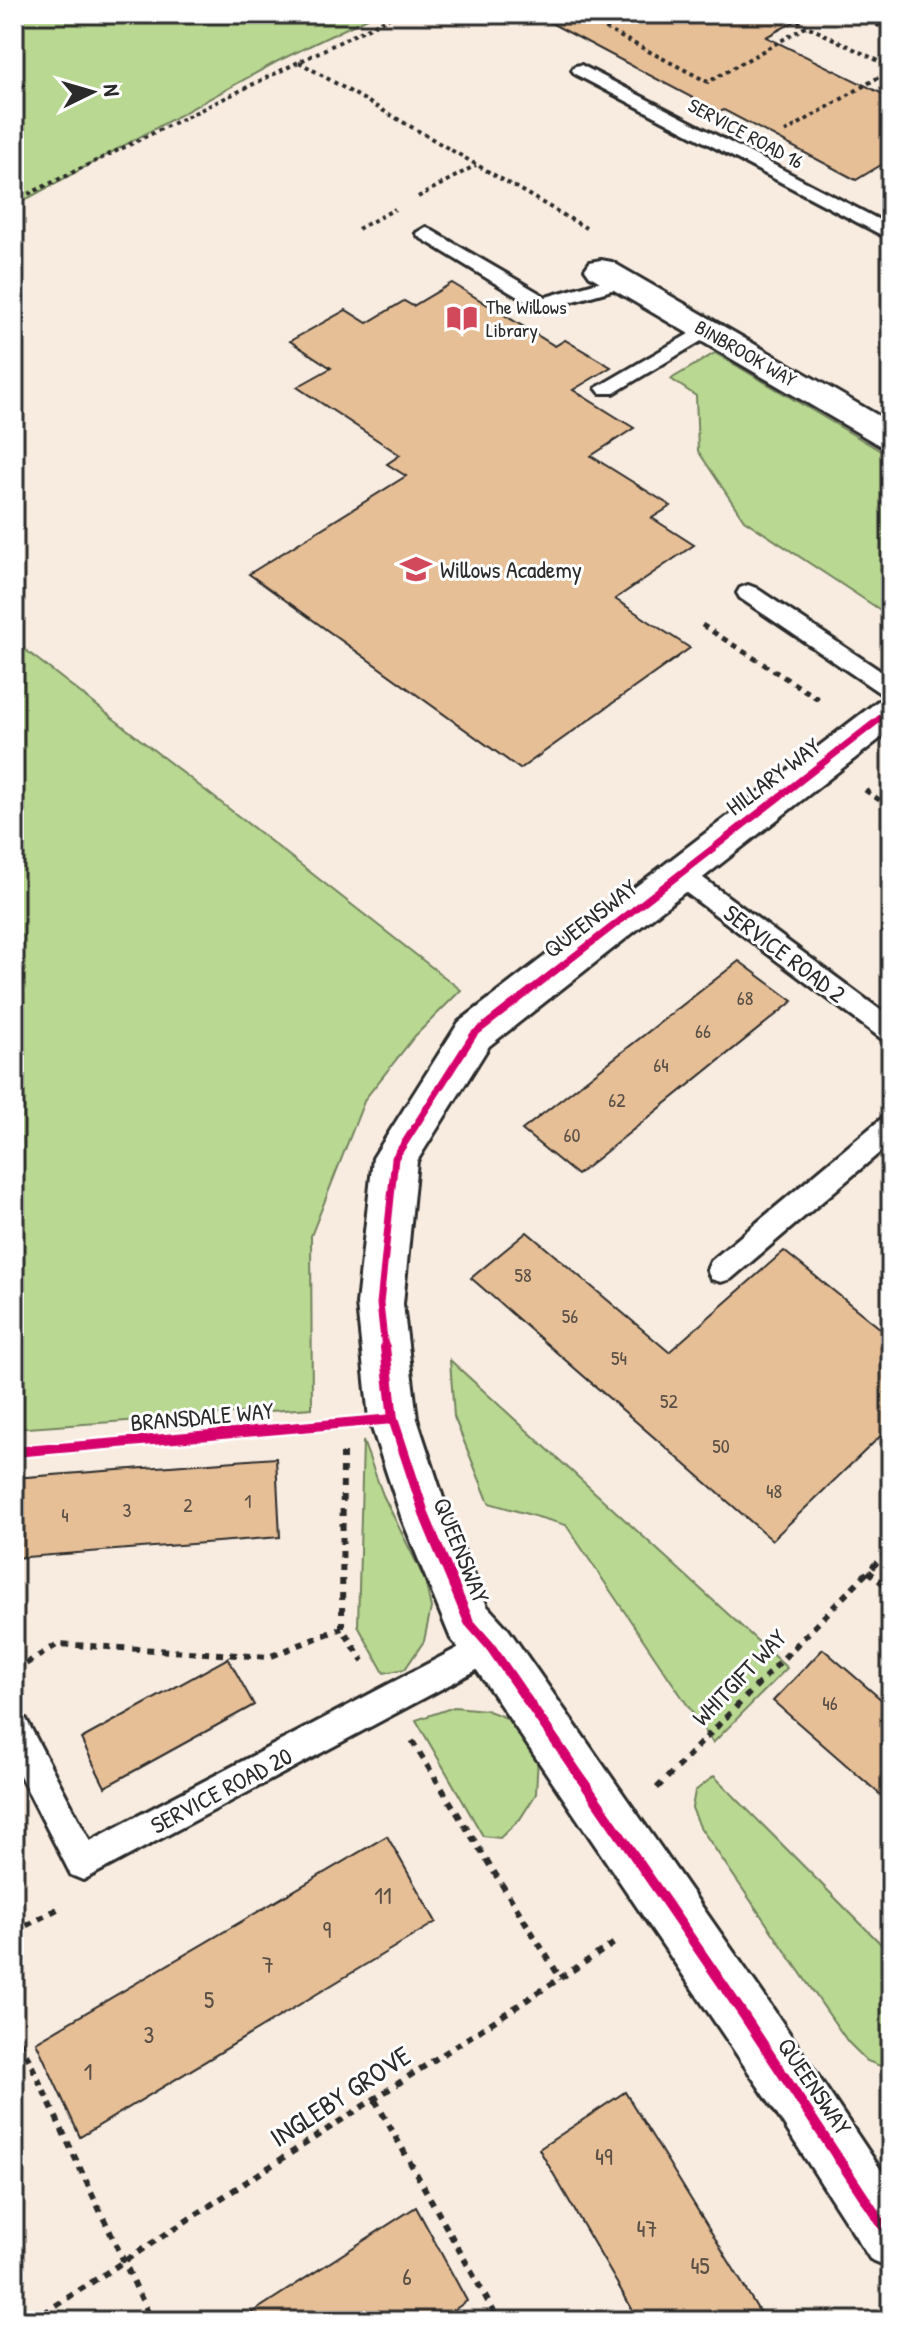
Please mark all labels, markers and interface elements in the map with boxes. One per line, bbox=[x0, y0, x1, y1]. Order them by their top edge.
north arrow bbox=[52, 52, 132, 132]
text: N bbox=[96, 83, 127, 98]
street label: SERVICE ROAD 16 bbox=[684, 91, 808, 175]
place label: The Willows Library bbox=[486, 293, 567, 343]
library icon: The Willows Library bbox=[445, 301, 479, 335]
street label: BINBROOK WAY bbox=[690, 313, 802, 393]
school or university icon: Willows Academy bbox=[399, 552, 433, 586]
place label: Willows Academy bbox=[440, 553, 582, 585]
street label: HILLARY WAY bbox=[719, 730, 827, 822]
street label: QUEENSWAY bbox=[536, 871, 644, 965]
street label: SERVICE ROAD 2 bbox=[717, 897, 853, 1009]
house number: 68 bbox=[737, 984, 753, 1011]
house number: 66 bbox=[695, 1017, 711, 1044]
house number: 64 bbox=[653, 1051, 669, 1078]
house number: 62 bbox=[608, 1086, 626, 1113]
house number: 60 bbox=[564, 1121, 581, 1148]
house number: 58 bbox=[514, 1261, 532, 1288]
house number: 56 bbox=[562, 1302, 578, 1329]
house number: 54 bbox=[611, 1344, 627, 1371]
house number: 52 bbox=[660, 1387, 679, 1414]
street label: BRANSDALE WAY bbox=[129, 1394, 275, 1438]
house number: 50 bbox=[712, 1432, 730, 1459]
house number: 48 bbox=[766, 1477, 782, 1504]
house number: 1 bbox=[244, 1487, 252, 1514]
house number: 2 bbox=[183, 1491, 193, 1518]
street label: QUEENSWAY bbox=[426, 1493, 498, 1608]
house number: 3 bbox=[123, 1496, 132, 1523]
house number: 4 bbox=[61, 1501, 69, 1528]
street label: WHITGIFT WAY bbox=[685, 1621, 793, 1732]
house number: 46 bbox=[822, 1689, 838, 1716]
street label: SERVICE ROAD 20 bbox=[145, 1739, 297, 1841]
house number: 11 bbox=[374, 1879, 392, 1911]
house number: 9 bbox=[323, 1913, 332, 1945]
house number: 7 bbox=[262, 1948, 274, 1980]
house number: 5 bbox=[204, 1983, 214, 2015]
house number: 3 bbox=[144, 2018, 154, 2050]
street label: QUEENSWAY bbox=[771, 2031, 860, 2141]
street label: INGLEBY GROVE bbox=[262, 2036, 418, 2156]
house number: 1 bbox=[84, 2055, 92, 2087]
house number: 49 bbox=[595, 2140, 613, 2172]
house number: 47 bbox=[637, 2212, 657, 2244]
house number: 45 bbox=[690, 2249, 710, 2281]
house number: 6 bbox=[402, 2260, 412, 2292]

